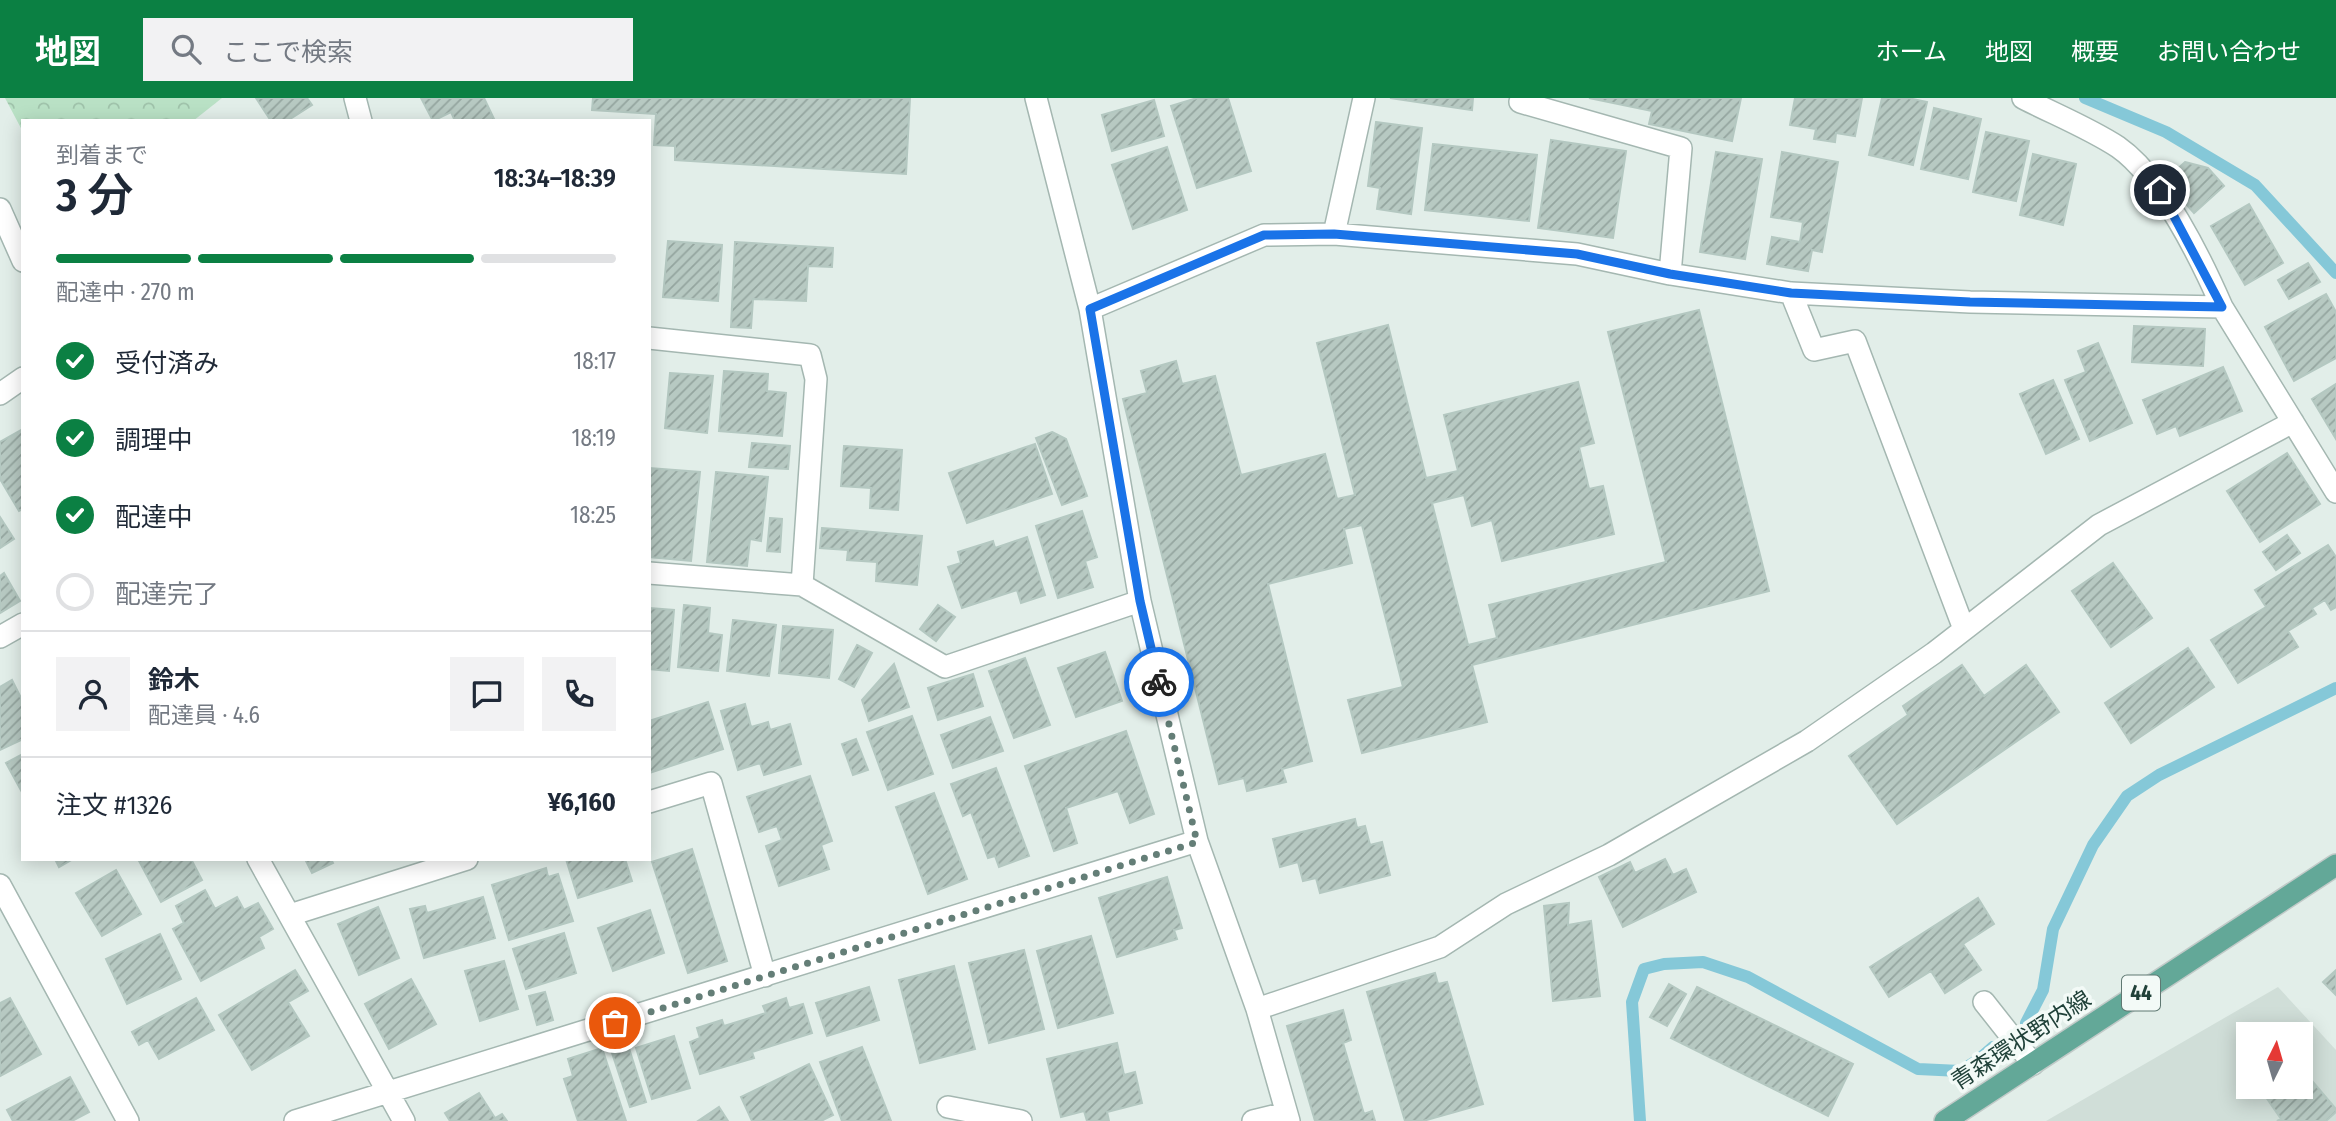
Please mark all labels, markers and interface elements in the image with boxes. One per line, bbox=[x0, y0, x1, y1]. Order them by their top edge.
search box bbox=[143, 18, 633, 81]
icon: search bbox=[167, 30, 205, 68]
text: 地図 bbox=[35, 32, 101, 72]
text: ここで検索 bbox=[223, 37, 353, 68]
text: ホーム bbox=[1876, 38, 1947, 66]
text: 地図 bbox=[1985, 38, 2033, 66]
text: 概要 bbox=[2071, 38, 2119, 66]
text: お問い合わせ bbox=[2157, 38, 2301, 66]
text: 到着まで bbox=[56, 141, 148, 169]
pin bbox=[2130, 160, 2190, 220]
text: 18:34–18:39 bbox=[494, 163, 616, 194]
text: 3 分 bbox=[56, 168, 133, 223]
icon: home bbox=[2141, 171, 2179, 209]
text: 配達中 · 270 m bbox=[56, 278, 195, 306]
icon: check bbox=[56, 342, 94, 380]
text: 18:17 bbox=[573, 347, 616, 375]
text: 受付済み bbox=[115, 348, 219, 379]
icon: check bbox=[56, 419, 94, 457]
text: 18:19 bbox=[571, 424, 616, 452]
text: 調理中 bbox=[115, 425, 193, 456]
icon: check bbox=[56, 496, 94, 534]
text: 18:25 bbox=[570, 501, 616, 529]
text: 配達中 bbox=[115, 502, 193, 533]
text: 配達完了 bbox=[115, 579, 219, 610]
courier bbox=[1124, 647, 1194, 717]
button: person bbox=[56, 657, 130, 731]
button: chat bbox=[450, 657, 524, 731]
button: phone bbox=[542, 657, 616, 731]
icon: bike bbox=[1140, 663, 1178, 701]
text: 鈴木 bbox=[148, 665, 200, 696]
text: 配達員 · 4.6 bbox=[148, 701, 260, 729]
text: ¥6,160 bbox=[548, 787, 616, 818]
text: 注文 #1326 bbox=[56, 790, 172, 821]
road number: 44 bbox=[2122, 976, 2160, 1010]
street label: 青森環状野内線 bbox=[1946, 984, 2096, 1096]
pin bbox=[585, 993, 645, 1053]
icon: bag bbox=[596, 1004, 634, 1042]
north arrow bbox=[2236, 1022, 2314, 1099]
map controls bbox=[2236, 1022, 2313, 1099]

